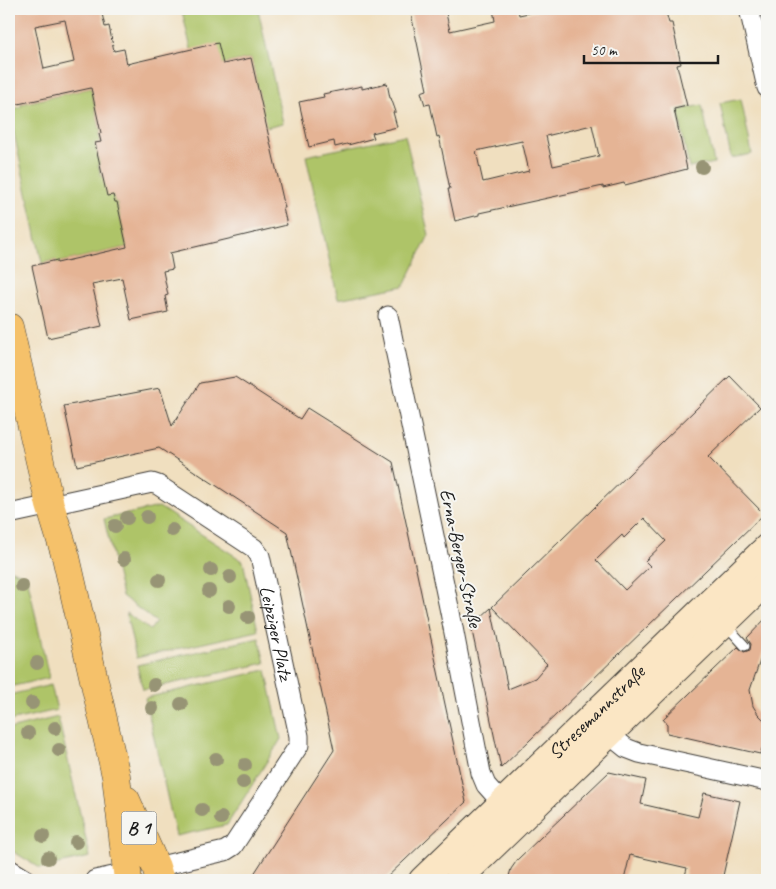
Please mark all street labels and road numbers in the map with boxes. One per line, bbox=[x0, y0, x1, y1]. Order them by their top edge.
street label: Erna-Berger-Straße bbox=[434, 487, 488, 631]
street label: Leipziger Platz bbox=[254, 583, 300, 685]
street label: Stresemannstraße bbox=[542, 658, 651, 764]
road number: B 1 bbox=[122, 811, 156, 844]

